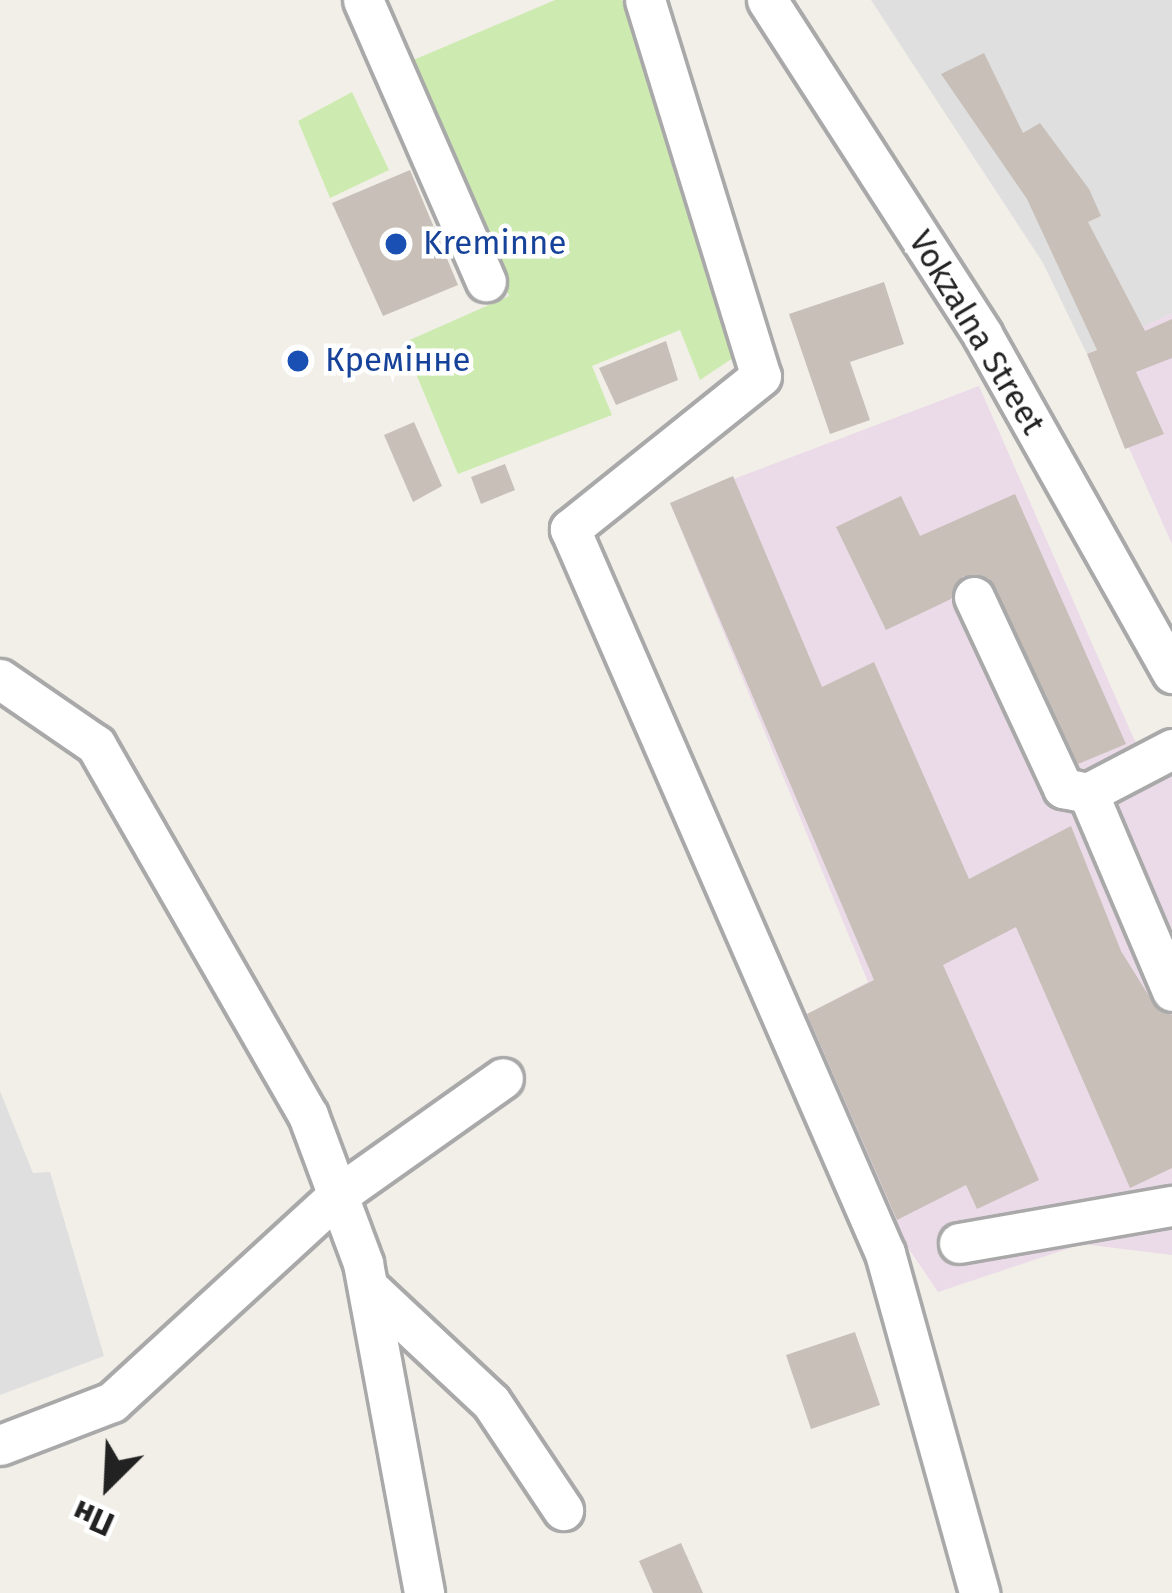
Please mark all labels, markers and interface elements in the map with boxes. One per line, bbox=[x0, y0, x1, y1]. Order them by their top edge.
place label: Kreminne bbox=[423, 224, 566, 264]
street label: Vokzalna Street bbox=[900, 224, 1052, 442]
marker: Kreminne bbox=[380, 228, 412, 260]
place label: Кремінне bbox=[325, 341, 471, 381]
marker: Кремінне bbox=[282, 345, 314, 377]
north arrow bbox=[48, 1425, 168, 1545]
text: Пн bbox=[66, 1491, 120, 1545]

